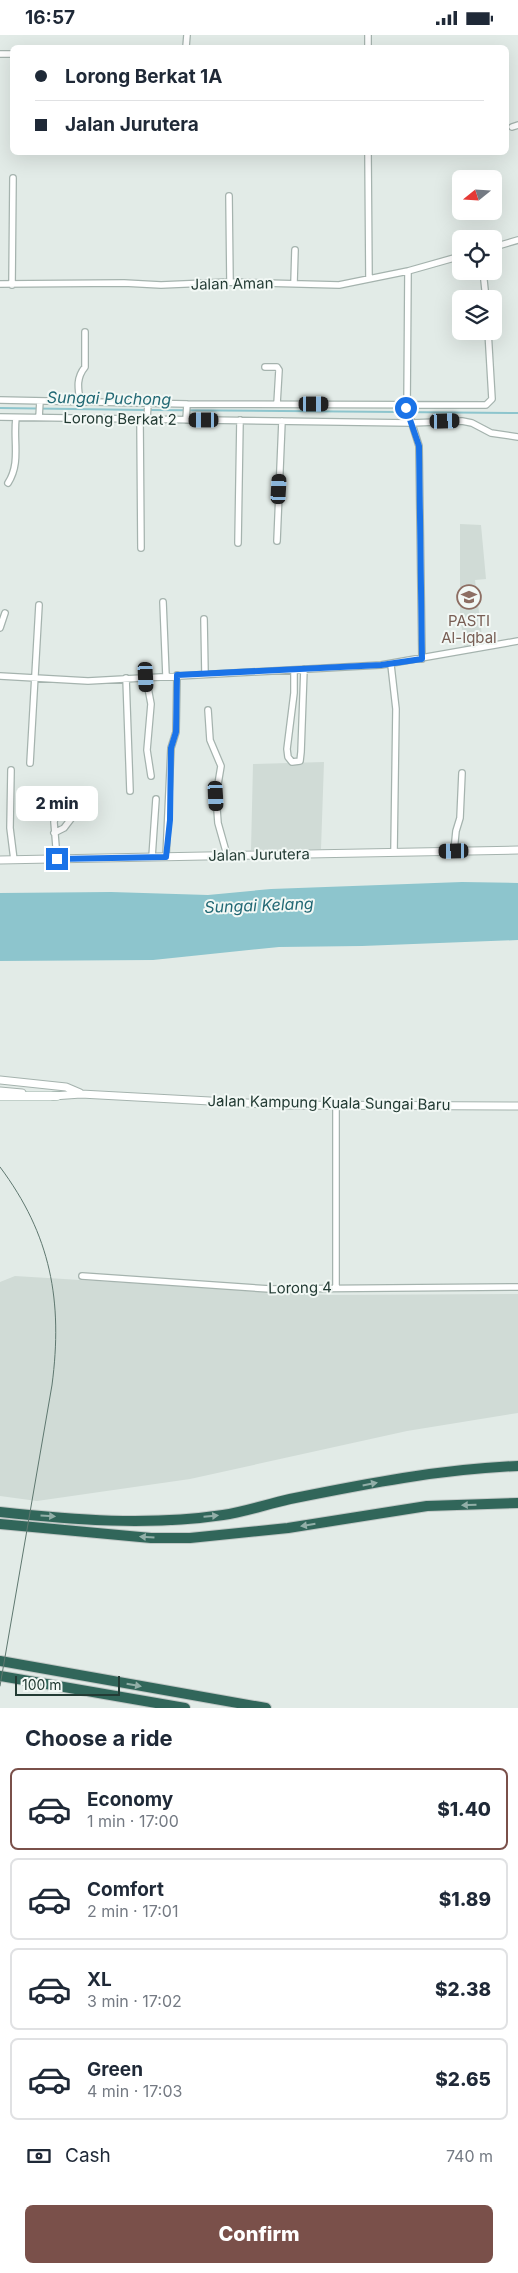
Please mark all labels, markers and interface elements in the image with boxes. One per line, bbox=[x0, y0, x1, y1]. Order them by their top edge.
text: 16:57 bbox=[25, 6, 75, 29]
text: Lorong Berkat 1A bbox=[65, 65, 222, 88]
text: Jalan Jurutera bbox=[65, 113, 199, 136]
north arrow bbox=[452, 170, 502, 220]
map controls bbox=[452, 170, 502, 340]
button: locate bbox=[452, 230, 502, 280]
street label: Jalan Aman bbox=[190, 273, 274, 294]
button: layers bbox=[452, 290, 502, 340]
water label: Sungai Puchong bbox=[47, 387, 172, 409]
car bbox=[299, 397, 329, 412]
route start bbox=[395, 397, 417, 419]
street label: Lorong Berkat 2 bbox=[63, 408, 177, 429]
car bbox=[189, 413, 219, 428]
car bbox=[429, 413, 460, 429]
car bbox=[270, 474, 287, 504]
school or university icon: PASTI Al-Iqbal bbox=[456, 584, 482, 610]
place label: PASTI Al-Iqbal bbox=[441, 611, 497, 647]
car bbox=[137, 662, 154, 692]
car bbox=[207, 781, 224, 811]
callout: 2 min bbox=[16, 787, 98, 821]
text: 2 min bbox=[35, 793, 79, 813]
car bbox=[438, 843, 469, 859]
street label: Jalan Jurutera bbox=[208, 844, 310, 865]
route end bbox=[46, 848, 68, 870]
water label: Sungai Kelang bbox=[204, 893, 314, 917]
street label: Jalan Kampung Kuala Sungai Baru bbox=[207, 1091, 451, 1114]
street label: Lorong 4 bbox=[268, 1277, 332, 1298]
one-way arrow bbox=[362, 1480, 378, 1488]
one-way arrow bbox=[461, 1501, 477, 1509]
one-way arrow bbox=[203, 1512, 219, 1520]
one-way arrow bbox=[41, 1513, 57, 1521]
one-way arrow bbox=[300, 1521, 316, 1529]
one-way arrow bbox=[138, 1533, 154, 1541]
scale bar bbox=[15, 1673, 120, 1696]
text: 100 m bbox=[22, 1676, 62, 1693]
one-way arrow bbox=[127, 1681, 143, 1689]
text: Choose a ride bbox=[25, 1725, 173, 1751]
icon: car bbox=[27, 1787, 72, 1832]
text: Economy bbox=[87, 1788, 173, 1811]
text: $1.40 bbox=[437, 1798, 491, 1821]
text: 1 min · 17:00 bbox=[87, 1811, 179, 1831]
icon: car bbox=[27, 1877, 72, 1922]
text: Comfort bbox=[87, 1878, 164, 1901]
text: $1.89 bbox=[439, 1888, 491, 1911]
text: 2 min · 17:01 bbox=[87, 1901, 178, 1921]
icon: car bbox=[27, 1967, 72, 2012]
text: XL bbox=[87, 1968, 112, 1991]
text: $2.38 bbox=[435, 1978, 491, 2001]
text: 3 min · 17:02 bbox=[87, 1991, 182, 2011]
icon: car bbox=[27, 2057, 72, 2102]
text: Green bbox=[87, 2058, 143, 2081]
text: $2.65 bbox=[435, 2068, 491, 2091]
text: 4 min · 17:03 bbox=[87, 2081, 182, 2101]
icon: cash bbox=[25, 2142, 53, 2170]
text: Cash bbox=[65, 2144, 111, 2167]
text: 740 m bbox=[446, 2146, 493, 2166]
button: Confirm bbox=[25, 2205, 493, 2263]

